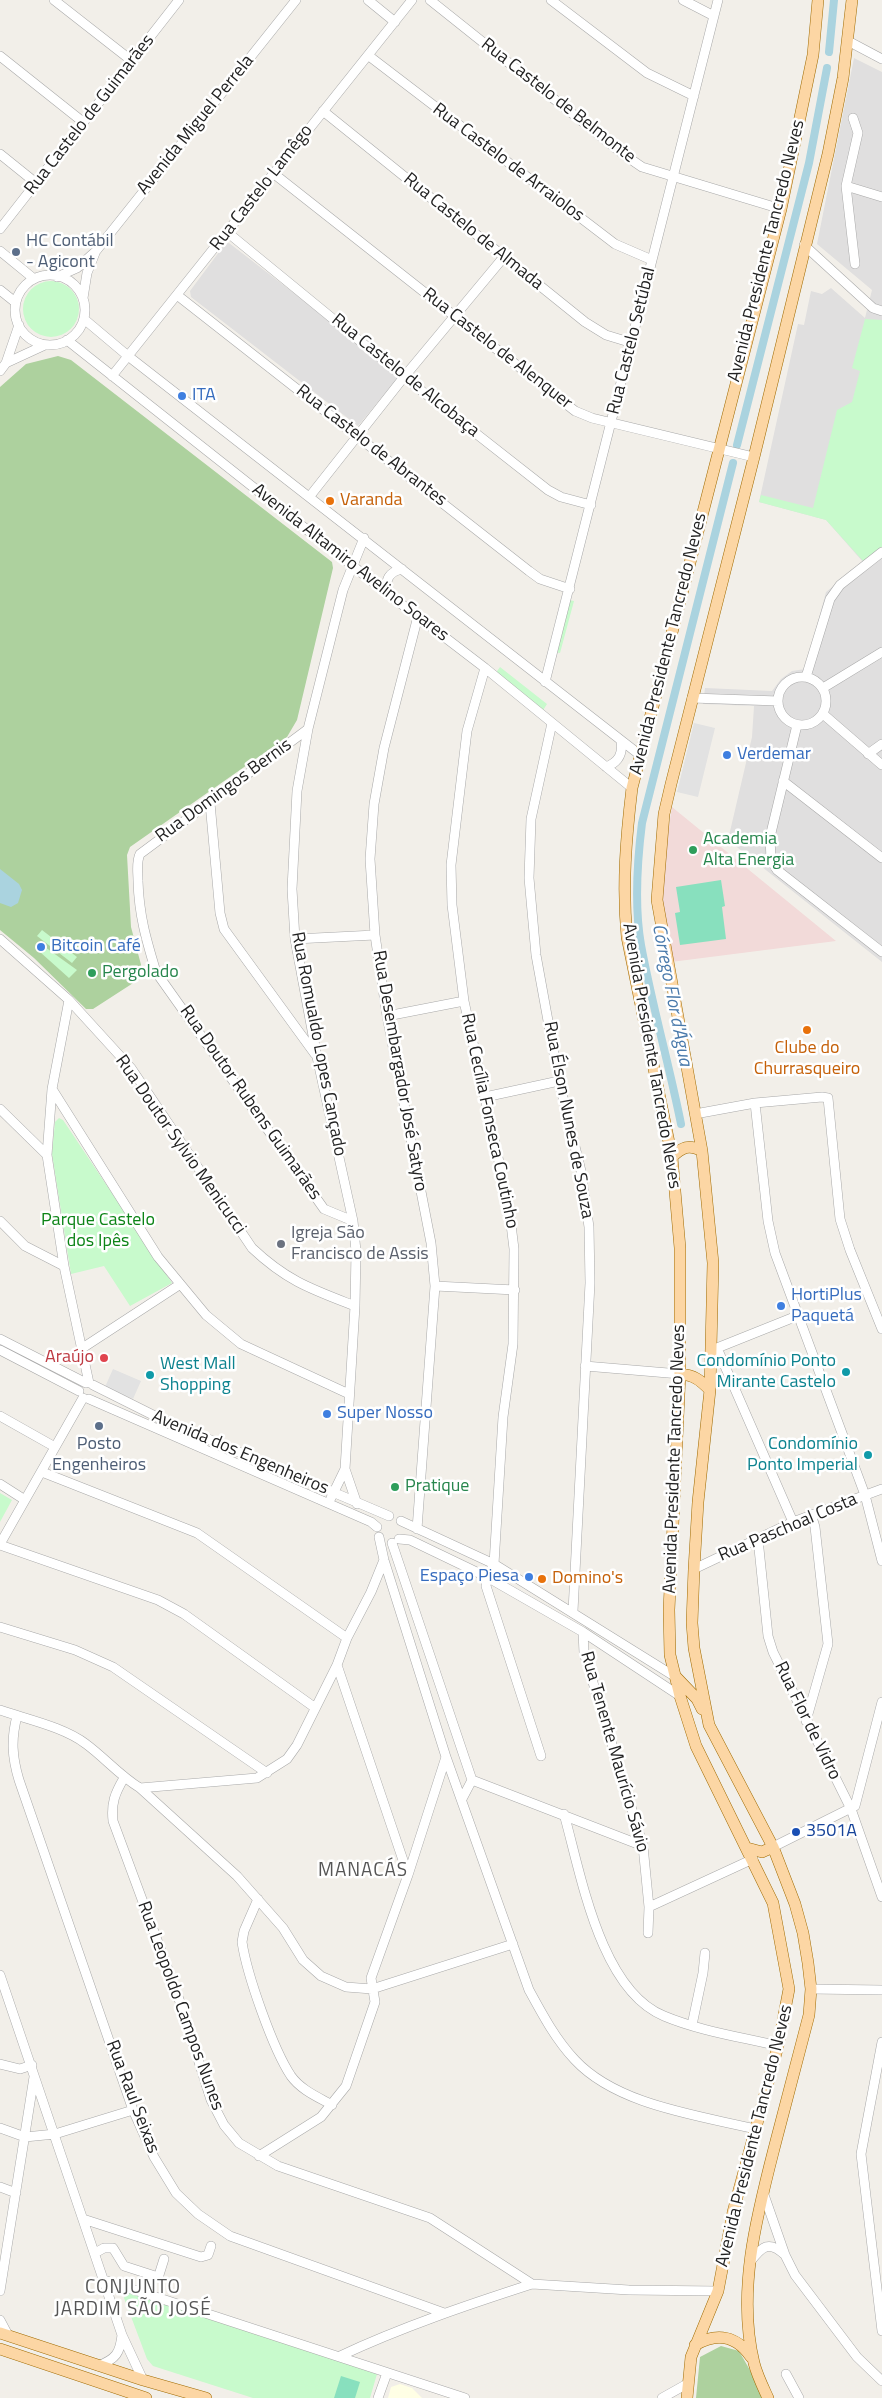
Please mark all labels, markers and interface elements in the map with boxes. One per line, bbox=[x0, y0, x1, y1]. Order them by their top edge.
street label: Rua Castelo de Guimarães bbox=[21, 30, 159, 200]
street label: Rua Castelo de Belmonte bbox=[476, 34, 640, 168]
street label: Avenida Miguel Perrela bbox=[133, 51, 259, 199]
street label: Rua Castelo de Arraiolos bbox=[428, 99, 588, 227]
street label: Avenida Presidente Tancredo Neves bbox=[724, 118, 810, 384]
street label: Rua Castelo Lamêgo bbox=[206, 121, 318, 255]
street label: Rua Castelo de Almada bbox=[399, 169, 547, 295]
place label: HC Contábil - Agicont bbox=[26, 231, 114, 274]
marker: HC Contábil - Agicont bbox=[10, 246, 22, 258]
street label: Rua Castelo Setúbal bbox=[603, 265, 661, 417]
street label: Rua Castelo de Alenquer bbox=[418, 284, 576, 414]
street label: Rua Castelo de Alcobaça bbox=[327, 310, 483, 442]
street label: Rua Castelo de Abrantes bbox=[291, 380, 451, 512]
place label: ITA bbox=[192, 385, 216, 407]
marker: ITA bbox=[176, 390, 188, 402]
street label: Avenida Altamiro Avelino Soares bbox=[247, 479, 453, 647]
place label: Varanda bbox=[340, 490, 402, 512]
marker: Varanda bbox=[324, 495, 336, 507]
street label: Avenida Presidente Tancredo Neves bbox=[626, 511, 712, 777]
street label: Rua Domingos Bernis bbox=[152, 734, 296, 848]
place label: Verdemar bbox=[737, 744, 811, 766]
marker: Verdemar bbox=[721, 749, 733, 761]
place label: Academia Alta Energia bbox=[703, 829, 794, 872]
marker: Academia Alta Energia bbox=[687, 844, 699, 856]
street label: Avenida Presidente Tancredo Neves bbox=[617, 922, 685, 1190]
water label: Córrego Flor d'Água bbox=[646, 922, 696, 1068]
street label: Rua Romualdo Lopes Cançado bbox=[286, 930, 350, 1158]
place label: Bitcoin Café bbox=[51, 936, 141, 958]
marker: Bitcoin Café bbox=[35, 941, 47, 953]
street label: Rua Desembargador José Satyro bbox=[367, 949, 431, 1193]
place label: Pergolado bbox=[102, 962, 179, 984]
marker: Pergolado bbox=[86, 967, 98, 979]
street label: Rua Doutor Rubens Guimarães bbox=[174, 1001, 326, 1205]
street label: Rua Cecília Fonseca Coutinho bbox=[456, 1011, 522, 1231]
street label: Rua Élson Nunes de Souza bbox=[538, 1019, 598, 1221]
marker: Clube do Churrasqueiro bbox=[801, 1024, 813, 1036]
place label: Clube do Churrasqueiro bbox=[754, 1038, 860, 1080]
street label: Rua Doutor Sylvio Menicucci bbox=[110, 1051, 250, 1239]
park label: Parque Castelo dos Ipês bbox=[41, 1210, 155, 1252]
place label: Igreja São Francisco de Assis bbox=[291, 1223, 429, 1266]
marker: Igreja São Francisco de Assis bbox=[275, 1238, 287, 1250]
place label: HortiPlus Paquetá bbox=[791, 1285, 862, 1328]
marker: HortiPlus Paquetá bbox=[775, 1300, 787, 1312]
street label: Avenida Presidente Tancredo Neves bbox=[660, 1324, 690, 1594]
place label: Araújo bbox=[45, 1347, 94, 1369]
place label: Condomínio Ponto Mirante Castelo bbox=[697, 1351, 836, 1394]
marker: Araújo bbox=[98, 1352, 110, 1364]
place label: West Mall Shopping bbox=[160, 1354, 236, 1396]
marker: Condomínio Ponto Mirante Castelo bbox=[840, 1366, 852, 1378]
marker: West Mall Shopping bbox=[144, 1369, 156, 1381]
place label: Super Nosso bbox=[337, 1403, 433, 1425]
street label: Avenida dos Engenheiros bbox=[148, 1406, 332, 1500]
marker: Super Nosso bbox=[321, 1408, 333, 1420]
marker: Posto Engenheiros bbox=[93, 1420, 105, 1432]
place label: Posto Engenheiros bbox=[52, 1434, 146, 1476]
place label: Condomínio Ponto Imperial bbox=[747, 1434, 858, 1476]
marker: Condomínio Ponto Imperial bbox=[862, 1449, 874, 1461]
place label: Pratique bbox=[405, 1476, 469, 1498]
marker: Pratique bbox=[389, 1481, 401, 1493]
street label: Rua Paschoal Costa bbox=[715, 1489, 861, 1567]
place label: Espaço Piesa bbox=[420, 1566, 519, 1588]
place label: Domino's bbox=[552, 1568, 623, 1590]
marker: Espaço Piesa bbox=[523, 1571, 535, 1583]
marker: Domino's bbox=[536, 1573, 548, 1585]
street label: Rua Tenente Maurício Sávio bbox=[575, 1649, 653, 1855]
street label: Rua Flor de Vidro bbox=[769, 1658, 845, 1784]
place label: 3501A bbox=[806, 1821, 857, 1843]
marker: 3501A bbox=[790, 1826, 802, 1838]
district label: MANACÁS bbox=[317, 1860, 409, 1882]
street label: Rua Leopoldo Campos Nunes bbox=[132, 1899, 228, 2113]
street label: Avenida Presidente Tancredo Neves bbox=[712, 2003, 798, 2269]
street label: Rua Raul Seixas bbox=[100, 2037, 164, 2157]
district label: CONJUNTO JARDIM SÃO JOSÉ bbox=[52, 2277, 214, 2321]

